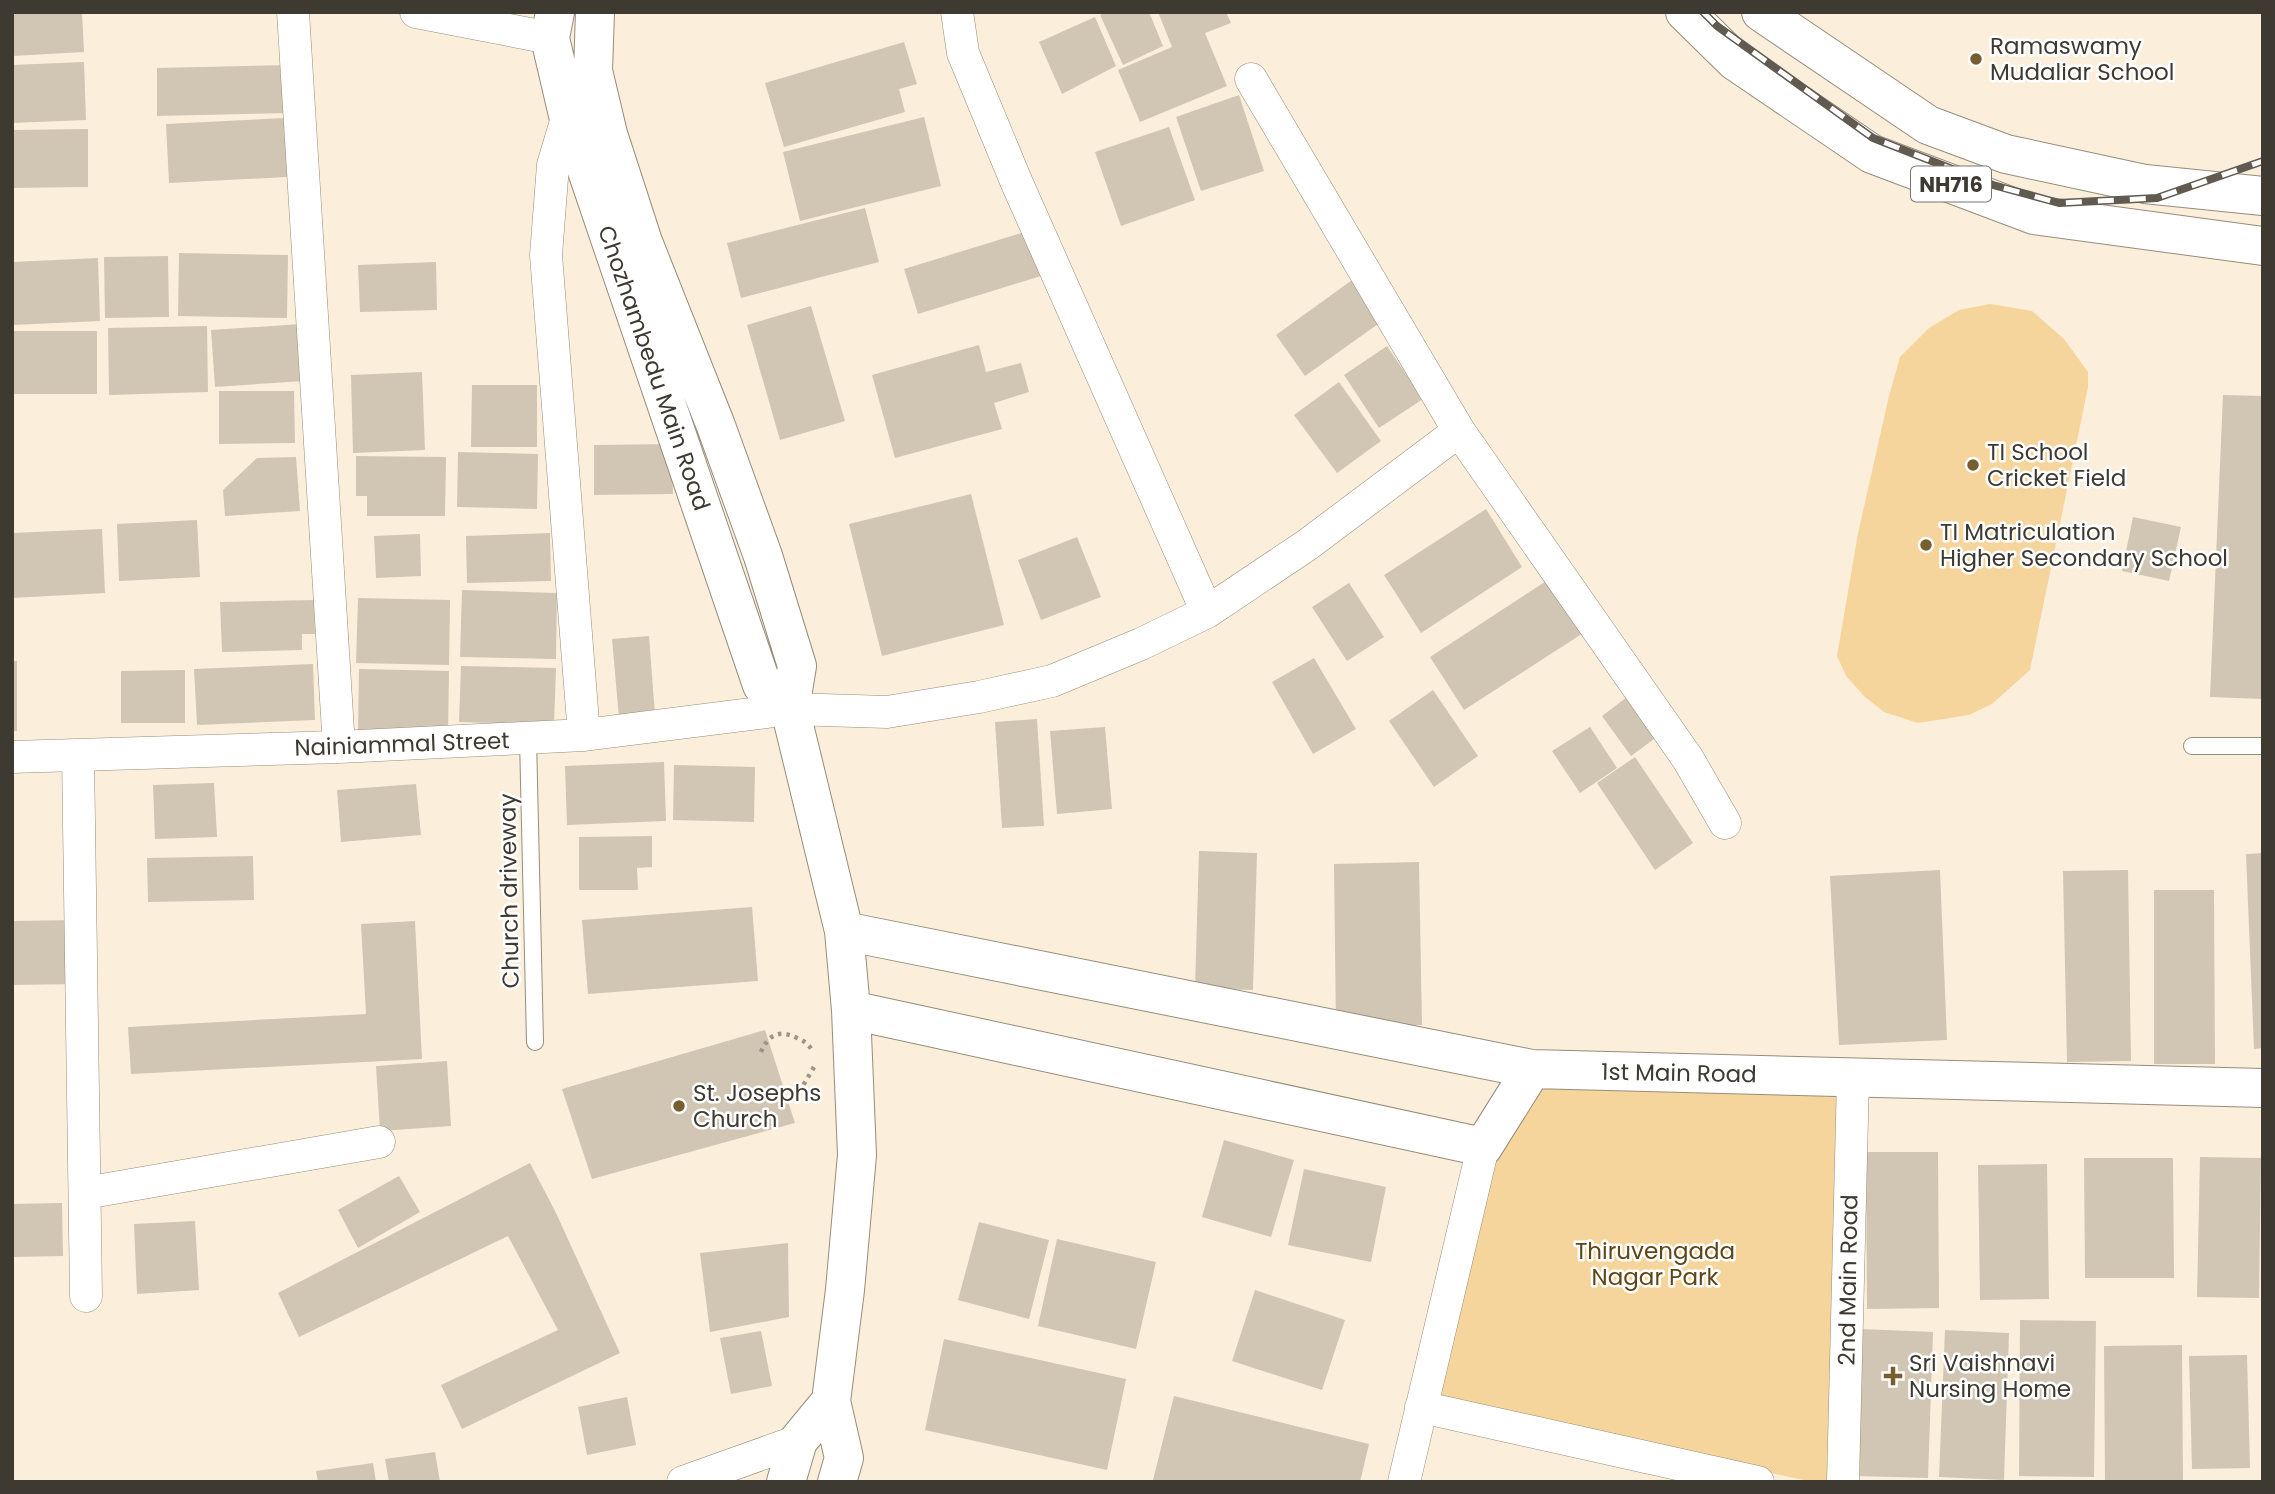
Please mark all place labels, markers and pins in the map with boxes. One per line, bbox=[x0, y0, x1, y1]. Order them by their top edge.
place label: Ramaswamy Mudaliar School bbox=[1990, 30, 2174, 88]
marker: Ramaswamy Mudaliar School bbox=[1968, 51, 1984, 67]
place label: TI School Cricket Field bbox=[1987, 436, 2126, 494]
marker: TI School Cricket Field bbox=[1965, 457, 1981, 473]
place label: TI Matriculation Higher Secondary School bbox=[1940, 516, 2228, 574]
marker: TI Matriculation Higher Secondary School bbox=[1918, 537, 1934, 553]
place label: St. Josephs Church bbox=[693, 1077, 821, 1135]
marker: St. Josephs Church bbox=[671, 1098, 687, 1114]
place label: Sri Vaishnavi Nursing Home bbox=[1909, 1347, 2071, 1405]
marker: Sri Vaishnavi Nursing Home bbox=[1883, 1366, 1903, 1386]

